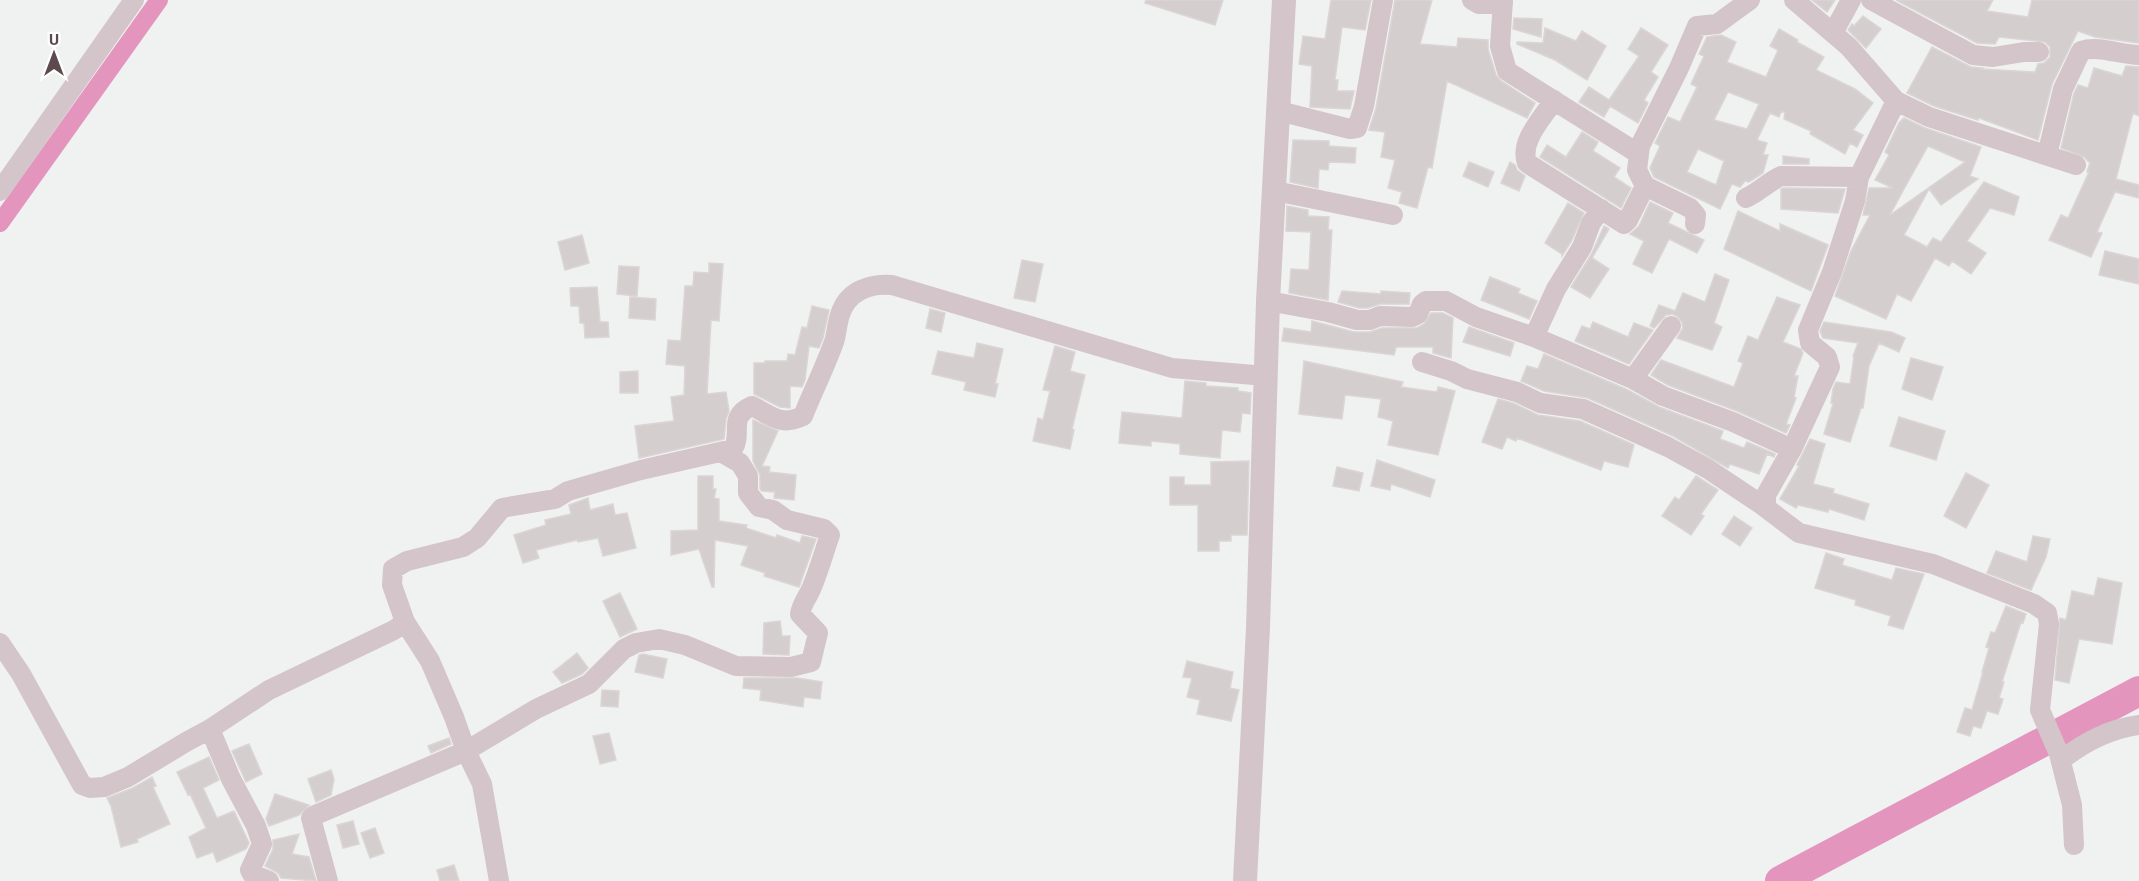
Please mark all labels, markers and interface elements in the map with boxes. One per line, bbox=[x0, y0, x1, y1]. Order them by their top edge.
north arrow bbox=[24, 24, 84, 84]
text: U bbox=[49, 29, 59, 48]

